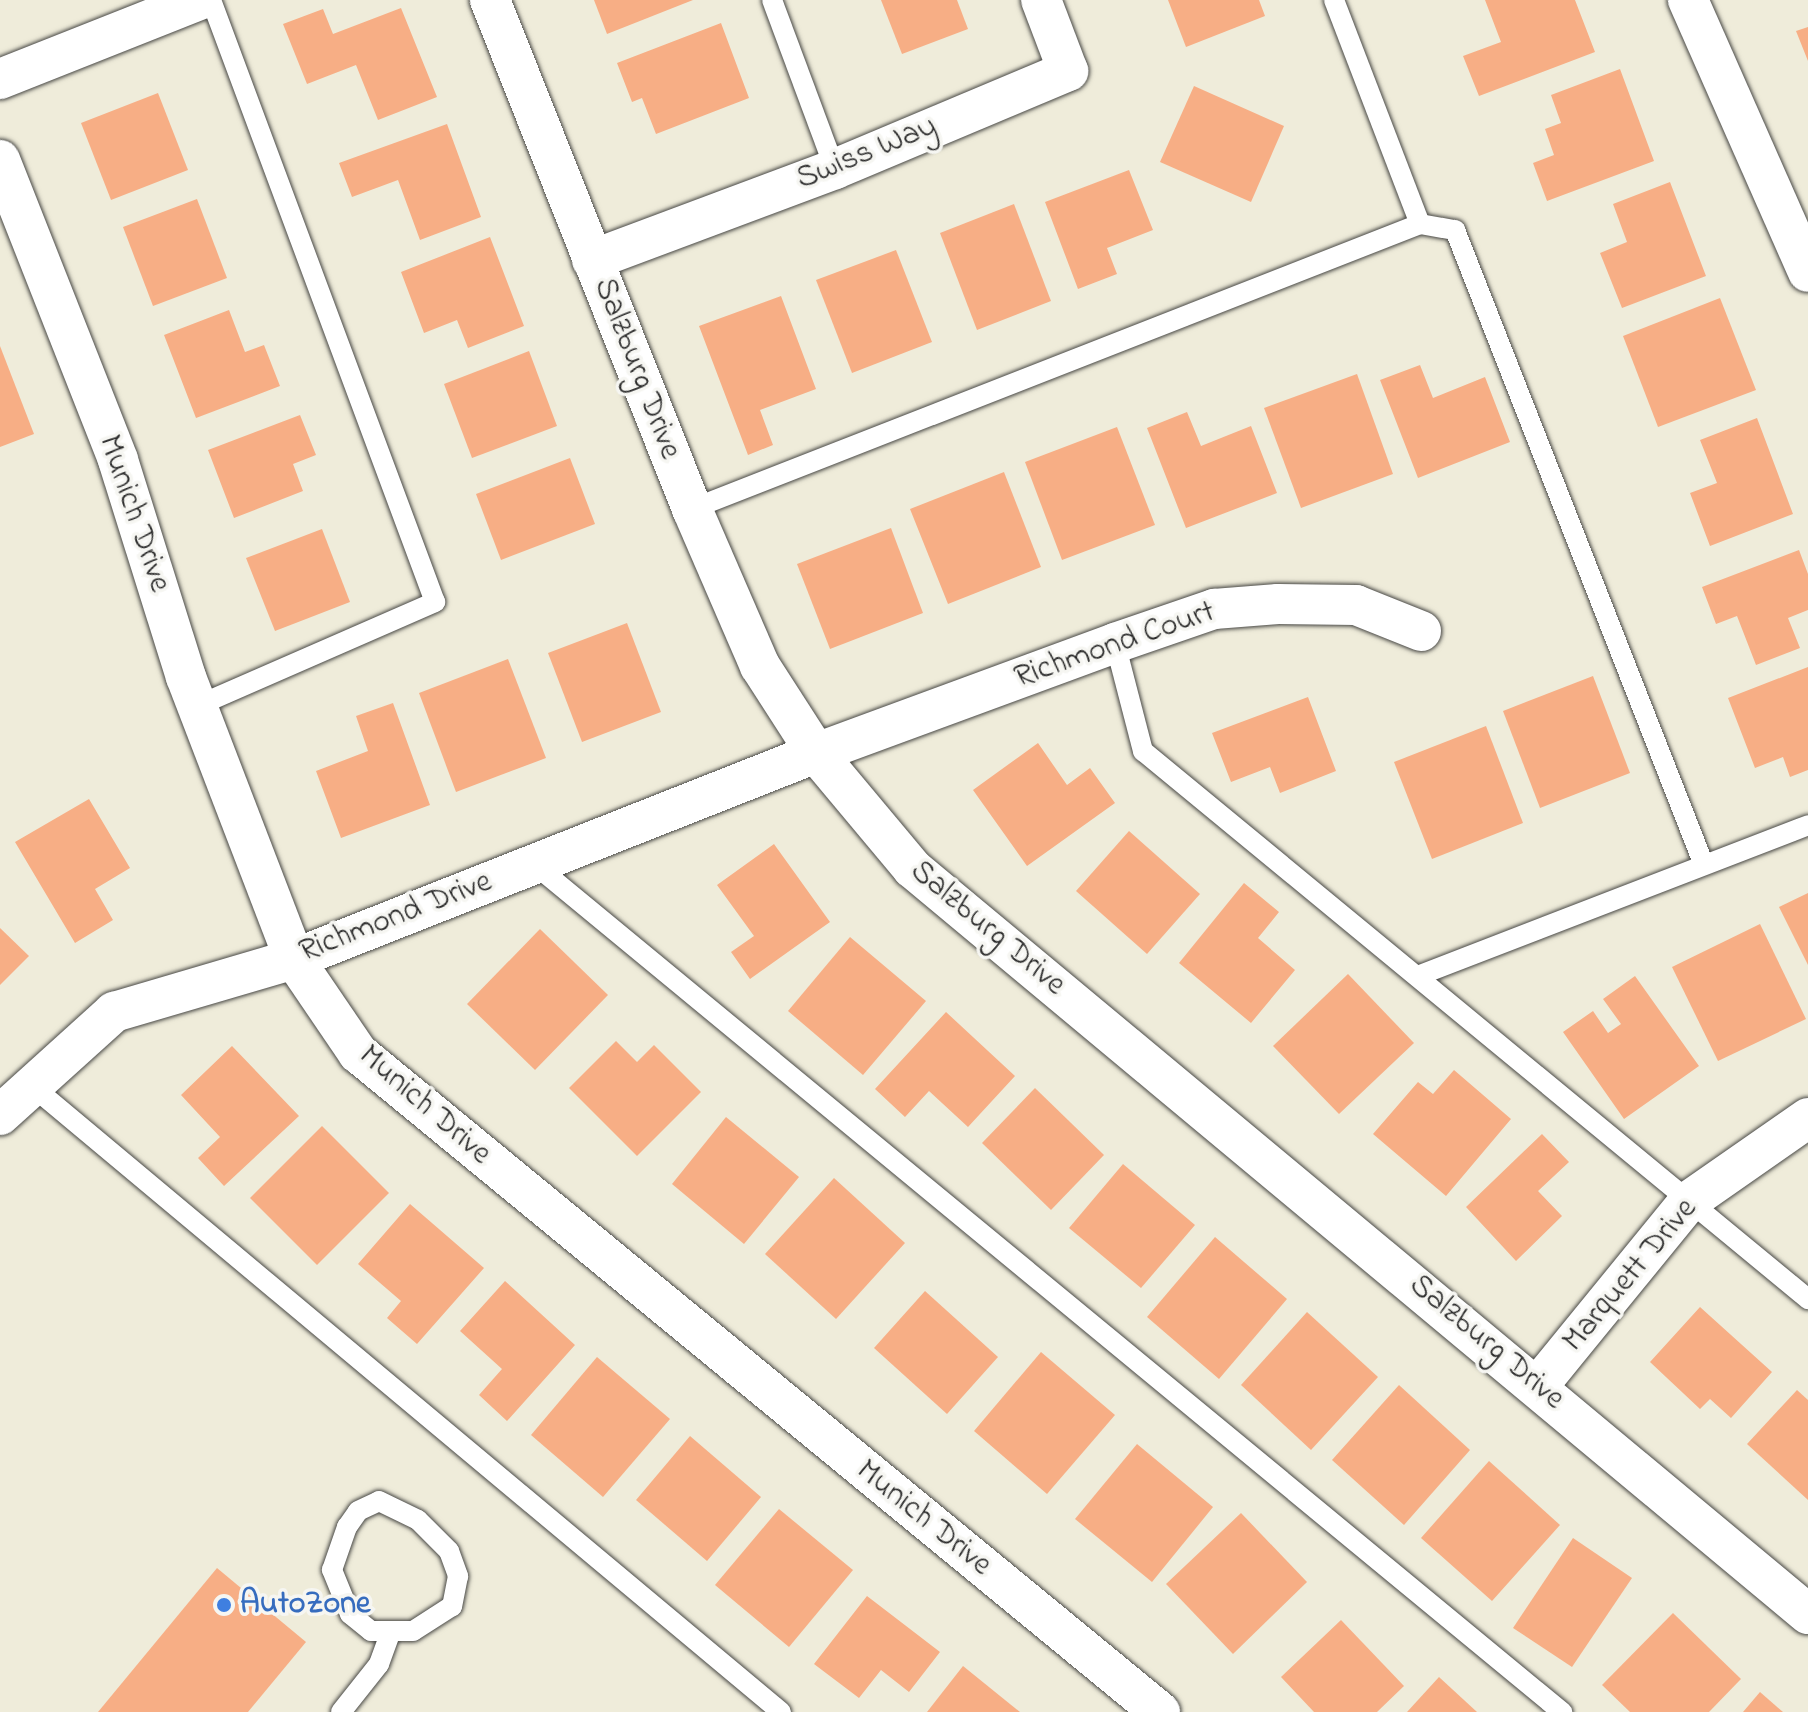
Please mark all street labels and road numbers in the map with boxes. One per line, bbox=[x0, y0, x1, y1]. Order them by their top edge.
street label: Swiss Way bbox=[791, 109, 943, 199]
street label: Salzburg Drive bbox=[584, 273, 688, 465]
street label: Munich Drive bbox=[88, 431, 178, 597]
street label: Richmond Court bbox=[1010, 594, 1220, 698]
street label: Salzburg Drive bbox=[902, 853, 1072, 1005]
street label: Richmond Drive bbox=[294, 864, 498, 972]
street label: Munich Drive bbox=[350, 1038, 498, 1174]
street label: Marquett Drive bbox=[1556, 1191, 1706, 1361]
street label: Salzburg Drive bbox=[1401, 1267, 1571, 1419]
street label: Munich Drive bbox=[847, 1453, 999, 1585]

